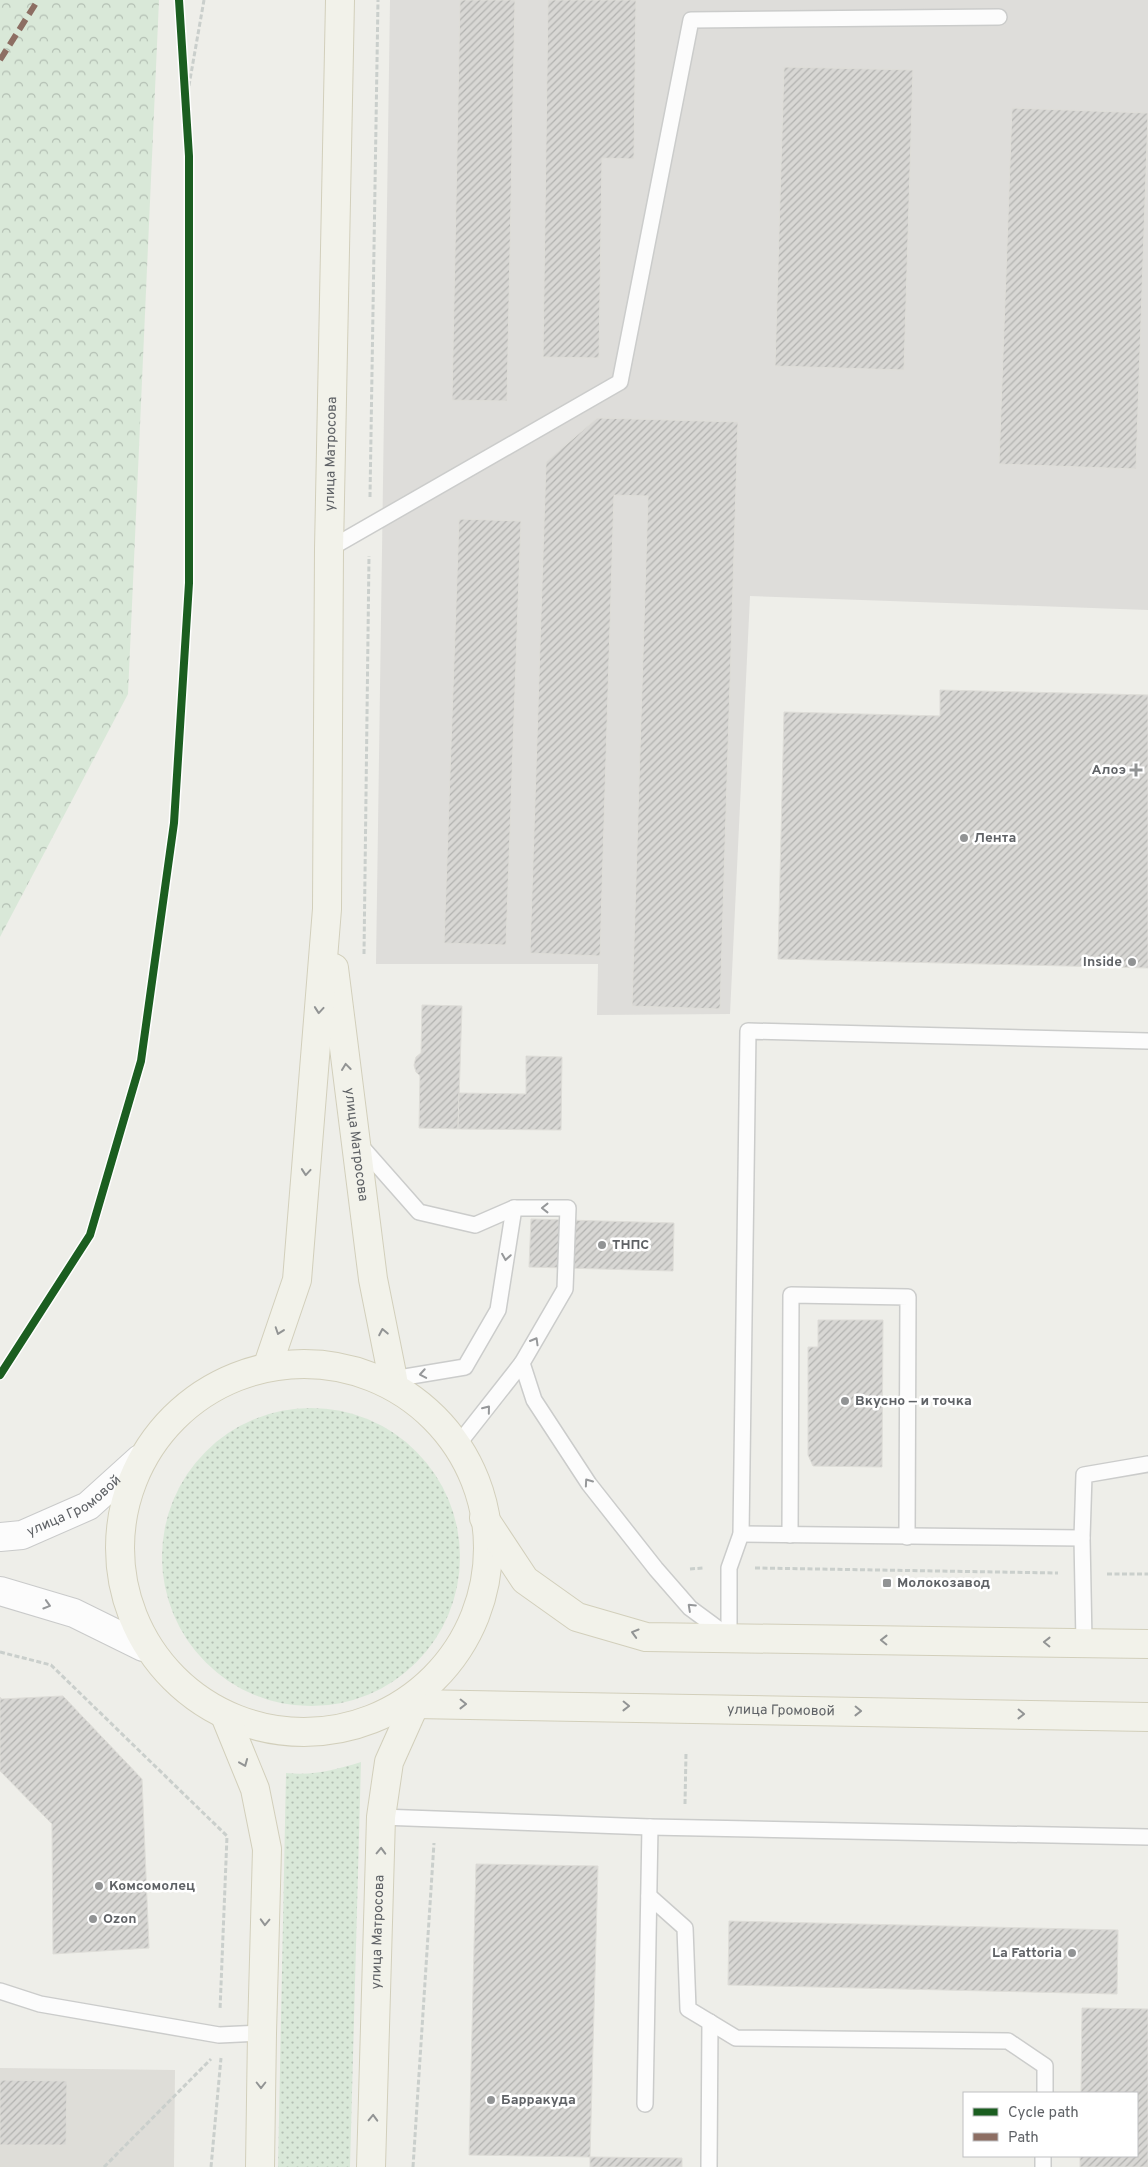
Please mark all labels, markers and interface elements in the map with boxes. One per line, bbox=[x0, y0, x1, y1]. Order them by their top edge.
street label: улица Матросова bbox=[321, 396, 341, 511]
place label: Алоэ bbox=[1091, 762, 1126, 779]
marker: Алоэ bbox=[1130, 764, 1142, 776]
place label: Лента bbox=[974, 830, 1016, 847]
marker: Лента bbox=[958, 832, 970, 844]
place label: Inside bbox=[1083, 954, 1122, 971]
marker: Inside bbox=[1126, 956, 1138, 968]
one-way arrow bbox=[313, 1006, 324, 1014]
one-way arrow bbox=[341, 1063, 352, 1071]
street label: улица Матросова bbox=[341, 1087, 372, 1203]
one-way arrow bbox=[300, 1168, 311, 1176]
one-way arrow bbox=[541, 1203, 549, 1213]
place label: ТНПС bbox=[612, 1237, 649, 1254]
marker: ТНПС bbox=[596, 1239, 608, 1251]
one-way arrow bbox=[502, 1252, 512, 1261]
one-way arrow bbox=[275, 1326, 285, 1335]
one-way arrow bbox=[378, 1327, 389, 1336]
one-way arrow bbox=[529, 1337, 539, 1346]
one-way arrow bbox=[419, 1369, 427, 1379]
place label: Вкусно — и точка bbox=[855, 1393, 972, 1410]
marker: Вкусно — и точка bbox=[839, 1395, 851, 1407]
one-way arrow bbox=[481, 1406, 490, 1415]
street label: улица Громовой bbox=[24, 1472, 125, 1540]
one-way arrow bbox=[585, 1478, 594, 1488]
place label: Молокозавод bbox=[897, 1575, 990, 1592]
marker: Молокозавод bbox=[881, 1577, 893, 1589]
one-way arrow bbox=[42, 1599, 50, 1609]
one-way arrow bbox=[687, 1604, 696, 1613]
one-way arrow bbox=[631, 1629, 639, 1639]
one-way arrow bbox=[880, 1634, 888, 1645]
one-way arrow bbox=[1043, 1637, 1050, 1647]
one-way arrow bbox=[460, 1699, 468, 1709]
one-way arrow bbox=[622, 1701, 630, 1711]
street label: улица Громовой bbox=[727, 1701, 835, 1720]
one-way arrow bbox=[855, 1705, 863, 1716]
one-way arrow bbox=[1018, 1709, 1025, 1719]
one-way arrow bbox=[238, 1758, 249, 1767]
one-way arrow bbox=[375, 1847, 386, 1855]
street label: улица Матросова bbox=[368, 1875, 388, 1990]
place label: Комсомолец bbox=[109, 1878, 195, 1895]
marker: Комсомолец bbox=[93, 1880, 105, 1892]
place label: Ozon bbox=[103, 1911, 136, 1928]
marker: Ozon bbox=[87, 1913, 99, 1925]
one-way arrow bbox=[260, 1919, 270, 1927]
place label: La Fattoria bbox=[992, 1945, 1062, 1962]
marker: La Fattoria bbox=[1066, 1947, 1078, 1959]
one-way arrow bbox=[256, 2082, 266, 2089]
place label: Барракуда bbox=[501, 2092, 576, 2109]
legend bbox=[963, 2092, 1138, 2157]
marker: Барракуда bbox=[485, 2094, 497, 2106]
text: Cycle path bbox=[1008, 2104, 1079, 2123]
one-way arrow bbox=[368, 2114, 378, 2122]
text: Path bbox=[1008, 2129, 1039, 2148]

